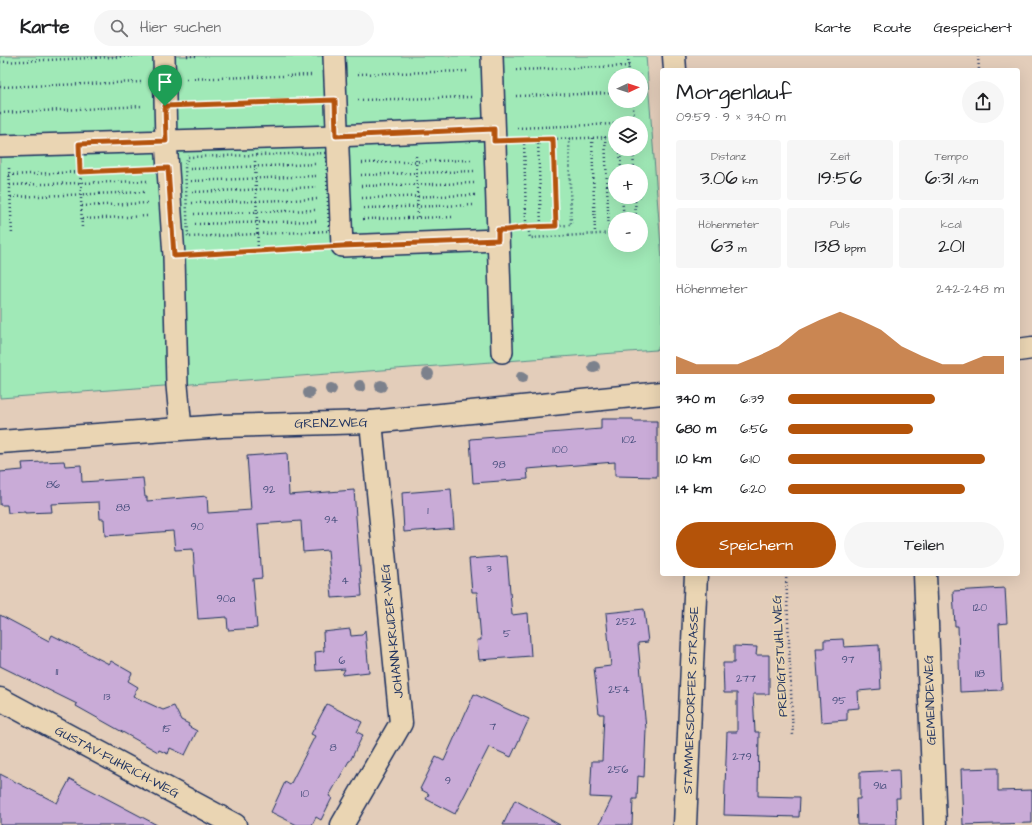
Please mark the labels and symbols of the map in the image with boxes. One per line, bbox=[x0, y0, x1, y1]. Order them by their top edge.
pin bbox=[148, 65, 182, 106]
north arrow bbox=[608, 68, 648, 108]
street label: GRENZWEG bbox=[294, 413, 368, 433]
house number: 102 bbox=[622, 432, 637, 447]
house number: 100 bbox=[552, 442, 568, 457]
house number: 98 bbox=[492, 457, 506, 472]
house number: 86 bbox=[46, 477, 60, 492]
house number: 92 bbox=[263, 482, 276, 497]
house number: 88 bbox=[116, 500, 130, 515]
house number: 1 bbox=[427, 503, 429, 518]
house number: 94 bbox=[324, 512, 338, 527]
house number: 90 bbox=[190, 519, 204, 534]
house number: 3 bbox=[486, 561, 492, 576]
street label: JOHANN-KRUDER-WEG bbox=[376, 563, 408, 699]
house number: 4 bbox=[341, 573, 349, 588]
house number: 90a bbox=[217, 591, 236, 606]
street label: PREDIGTSTUHLWEG bbox=[768, 594, 792, 718]
house number: 120 bbox=[973, 600, 987, 615]
street label: STAMMERSDORFER STRASSE bbox=[679, 606, 703, 794]
house number: 252 bbox=[616, 614, 637, 629]
house number: 5 bbox=[503, 626, 511, 641]
house number: 97 bbox=[841, 652, 855, 667]
house number: 6 bbox=[339, 653, 346, 668]
street label: GEMEINDEWEG bbox=[919, 655, 941, 745]
house number: 11 bbox=[56, 664, 59, 679]
house number: 118 bbox=[975, 666, 985, 681]
house number: 277 bbox=[736, 671, 756, 686]
house number: 254 bbox=[608, 682, 630, 697]
house number: 13 bbox=[103, 689, 111, 704]
house number: 95 bbox=[832, 693, 846, 708]
house number: 7 bbox=[490, 719, 497, 734]
street label: GUSTAV-FUHRICH-WEG bbox=[52, 721, 182, 803]
house number: 15 bbox=[162, 721, 172, 736]
house number: 8 bbox=[329, 740, 337, 755]
house number: 279 bbox=[732, 749, 752, 764]
house number: 256 bbox=[608, 762, 629, 777]
house number: 9 bbox=[445, 773, 451, 788]
house number: 91a bbox=[873, 778, 887, 793]
house number: 10 bbox=[301, 786, 309, 801]

